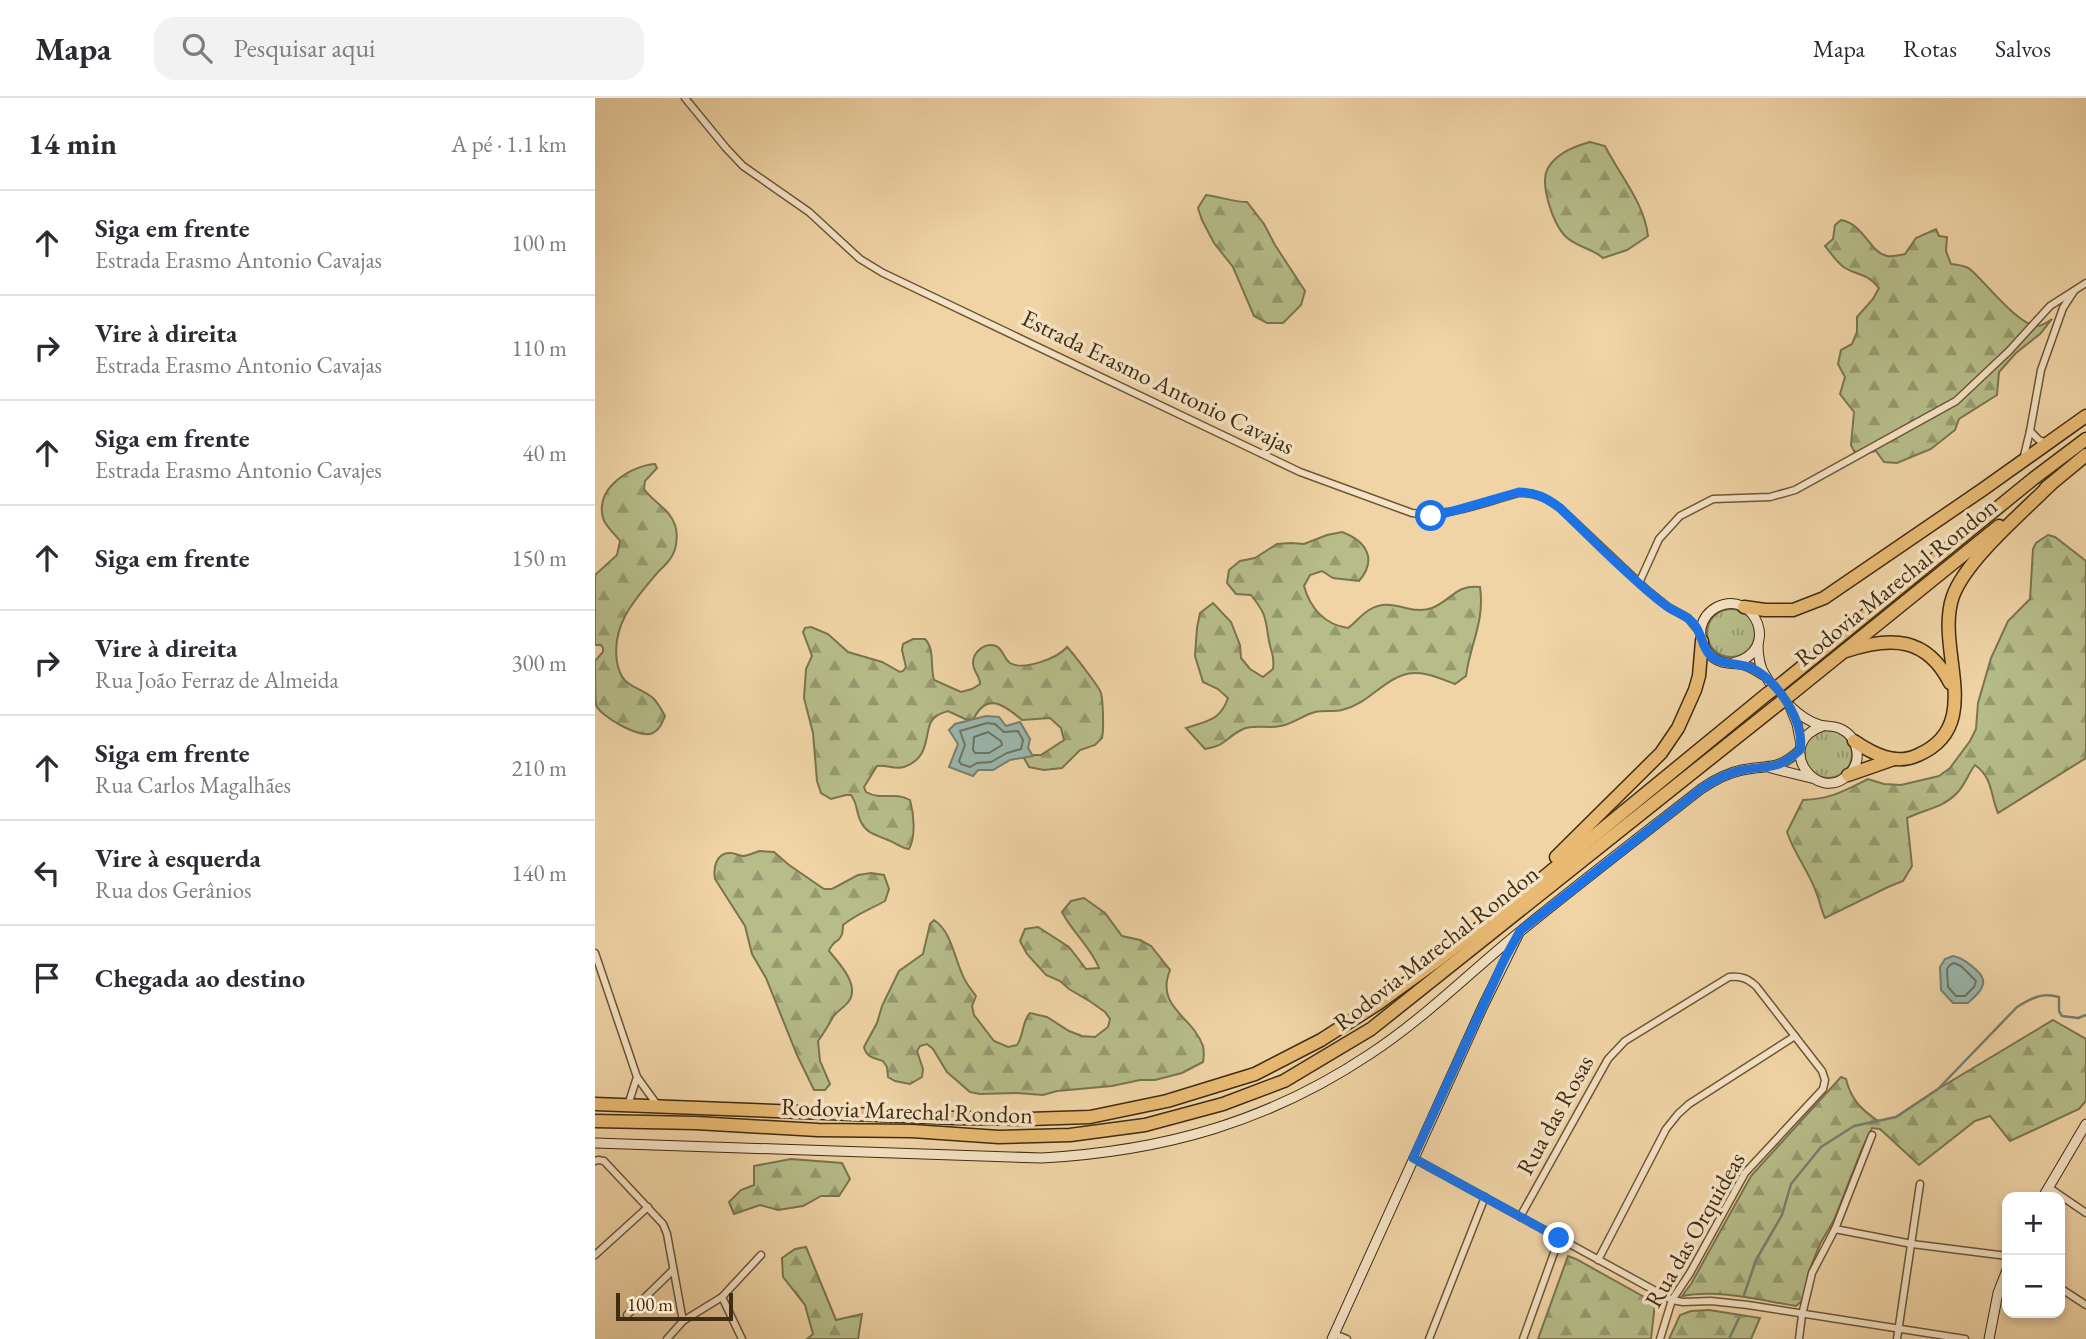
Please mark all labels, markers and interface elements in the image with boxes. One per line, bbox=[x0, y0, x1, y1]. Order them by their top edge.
search box bbox=[154, 17, 644, 80]
text: Mapa bbox=[35, 27, 112, 70]
icon: search bbox=[178, 29, 216, 67]
text: Pesquisar aqui bbox=[234, 31, 376, 65]
text: Mapa bbox=[1813, 33, 1865, 64]
text: Rotas bbox=[1903, 33, 1957, 64]
text: Salvos bbox=[1995, 33, 2051, 64]
text: 14 min bbox=[28, 124, 117, 163]
text: A pé · 1.1 km bbox=[451, 129, 567, 159]
text: Siga em frente bbox=[95, 211, 250, 245]
icon: ahead bbox=[28, 224, 66, 262]
text: 100 m bbox=[511, 228, 567, 258]
text: Estrada Erasmo Antonio Cavajas bbox=[95, 245, 382, 275]
street label: Estrada Erasmo Antonio Cavajas bbox=[1017, 302, 1300, 461]
text: Vire à direita bbox=[95, 316, 237, 350]
icon: right bbox=[28, 329, 66, 367]
text: 110 m bbox=[511, 333, 567, 363]
text: Estrada Erasmo Antonio Cavajas bbox=[95, 350, 382, 380]
text: Siga em frente bbox=[95, 421, 250, 455]
icon: ahead bbox=[28, 434, 66, 472]
text: 40 m bbox=[522, 438, 567, 468]
text: Estrada Erasmo Antonio Cavajes bbox=[95, 455, 382, 485]
street label: Rodovia Marechal Rondon bbox=[1788, 490, 2004, 673]
route start bbox=[1415, 500, 1446, 531]
icon: ahead bbox=[28, 539, 66, 577]
text: Siga em frente bbox=[95, 541, 250, 575]
text: 150 m bbox=[511, 543, 567, 573]
text: Vire à direita bbox=[95, 631, 237, 665]
icon: right bbox=[28, 644, 66, 682]
text: 300 m bbox=[511, 648, 567, 678]
text: Rua João Ferraz de Almeida bbox=[95, 665, 339, 695]
text: Siga em frente bbox=[95, 736, 250, 770]
icon: ahead bbox=[28, 749, 66, 787]
text: 210 m bbox=[511, 753, 567, 783]
text: Rua Carlos Magalhães bbox=[95, 770, 291, 800]
text: Vire à esquerda bbox=[95, 841, 261, 875]
icon: left bbox=[28, 854, 66, 892]
text: 140 m bbox=[511, 858, 567, 888]
street label: Rodovia Marechal Rondon bbox=[1327, 858, 1545, 1037]
text: Rua dos Gerânios bbox=[95, 875, 252, 905]
icon: arrive bbox=[28, 959, 66, 997]
text: Chegada ao destino bbox=[95, 961, 305, 995]
street label: Rua das Rosas bbox=[1509, 1049, 1600, 1180]
street label: Rodovia Marechal Rondon bbox=[781, 1091, 1034, 1130]
street label: Rua das Orquideas bbox=[1637, 1146, 1752, 1313]
map controls bbox=[2002, 1192, 2065, 1318]
button: + bbox=[2002, 1192, 2065, 1255]
route end bbox=[1543, 1222, 1574, 1253]
button: − bbox=[2002, 1255, 2065, 1318]
scale bar bbox=[616, 1290, 733, 1322]
text: 100 m bbox=[627, 1292, 673, 1317]

